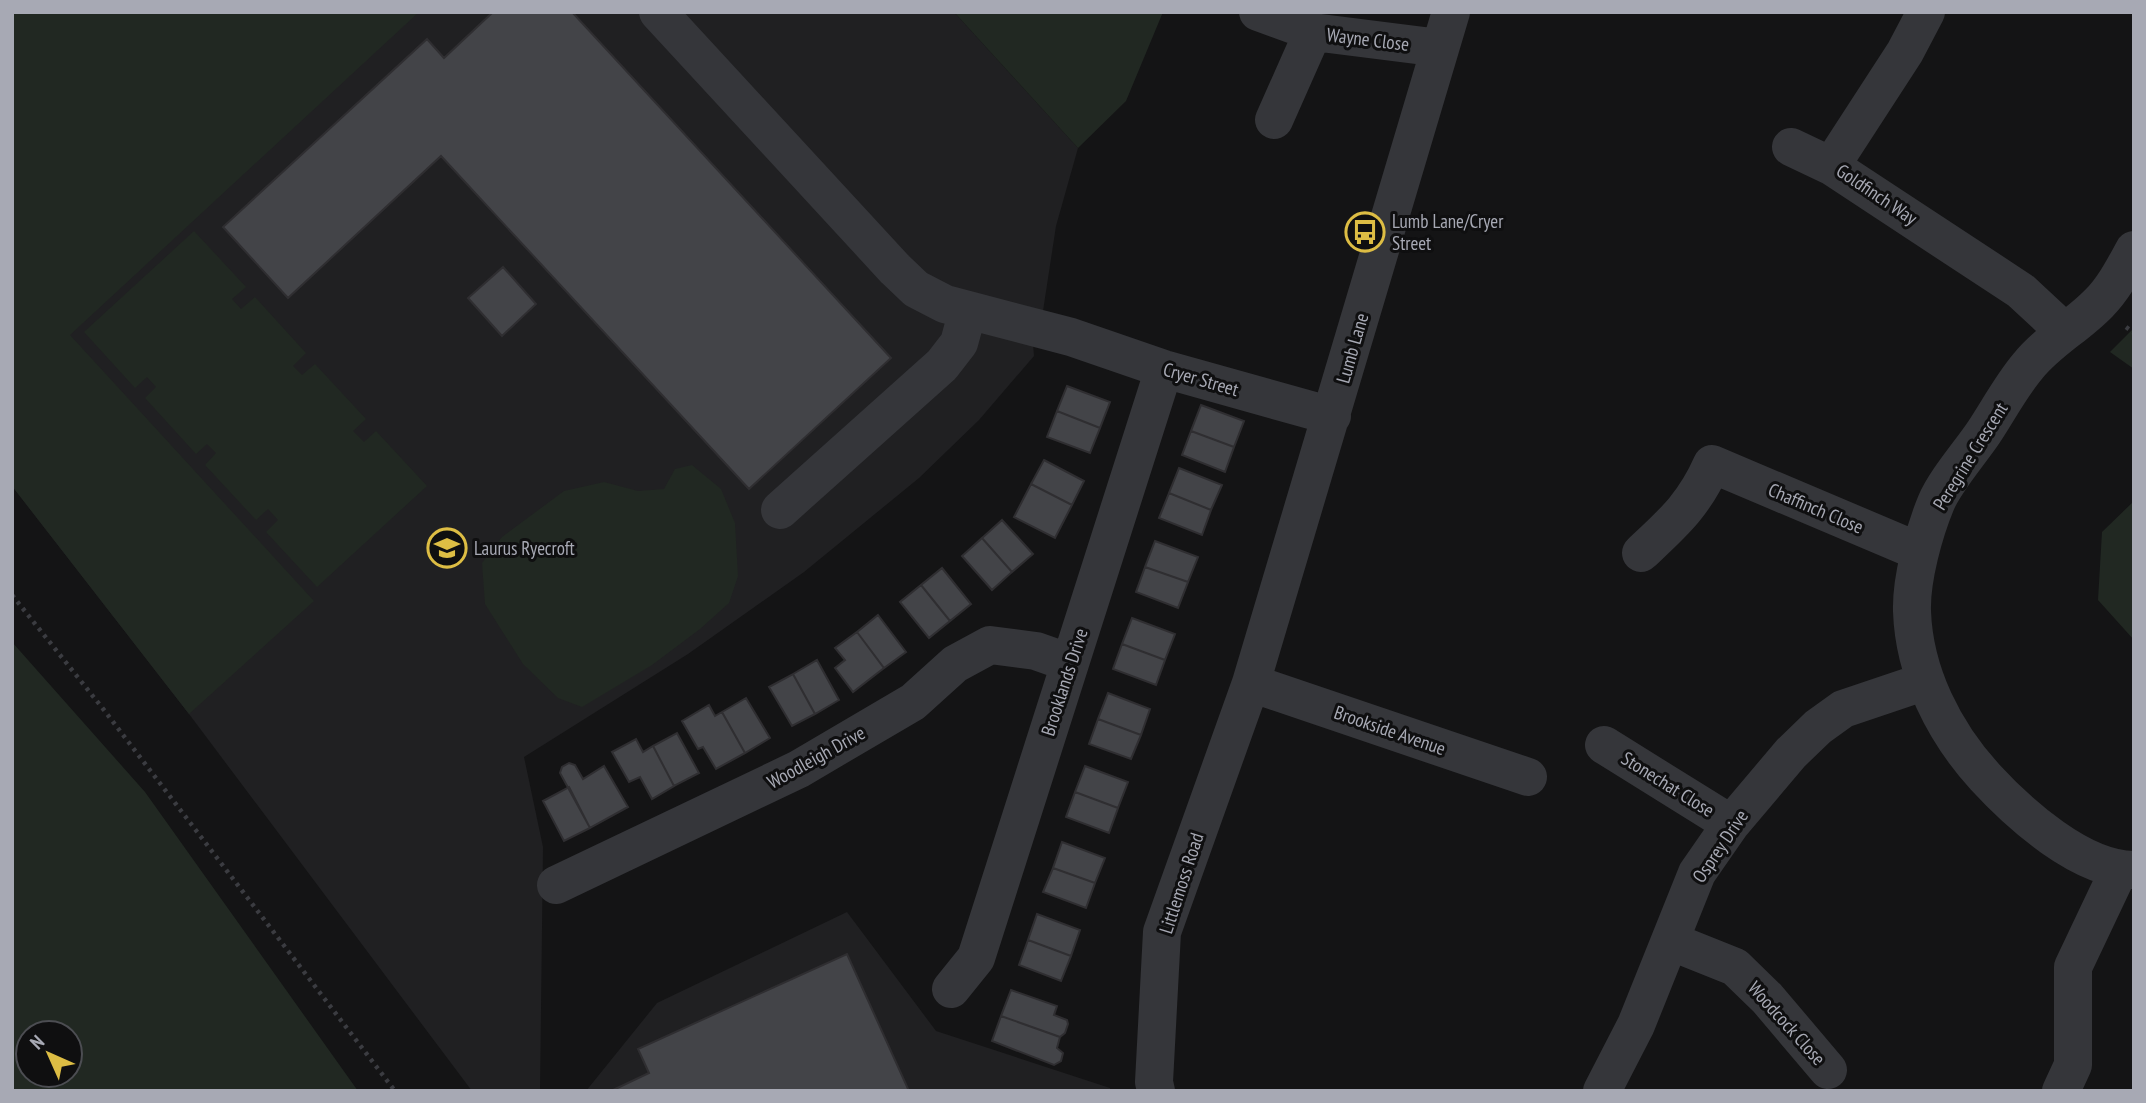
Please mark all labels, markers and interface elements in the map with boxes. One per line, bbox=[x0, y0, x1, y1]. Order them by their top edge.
street label: Wayne Close bbox=[1325, 22, 1411, 56]
street label: Goldfinch Way bbox=[1832, 158, 1923, 230]
place label: Lumb Lane/Cryer Street bbox=[1392, 209, 1504, 255]
bus stop icon: Lumb Lane/Cryer Street bbox=[1344, 211, 1386, 253]
street label: Lumb Lane bbox=[1331, 310, 1373, 386]
street label: Cryer Street bbox=[1161, 357, 1242, 401]
street label: Peregrine Crescent bbox=[1927, 397, 2013, 514]
street label: Chaffinch Close bbox=[1765, 477, 1867, 539]
school or university icon: Laurus Ryecroft bbox=[426, 527, 468, 569]
place label: Laurus Ryecroft bbox=[474, 536, 575, 560]
street label: Brooklands Drive bbox=[1035, 625, 1093, 739]
street label: Brookside Avenue bbox=[1331, 700, 1449, 760]
street label: Woodleigh Drive bbox=[763, 720, 869, 794]
street label: Stonechat Close bbox=[1617, 746, 1719, 822]
street label: Osprey Drive bbox=[1687, 805, 1753, 887]
street label: Littlemoss Road bbox=[1153, 830, 1209, 936]
street label: Woodcock Close bbox=[1743, 976, 1831, 1070]
north arrow bbox=[14, 1019, 84, 1089]
text: N bbox=[25, 1030, 49, 1054]

